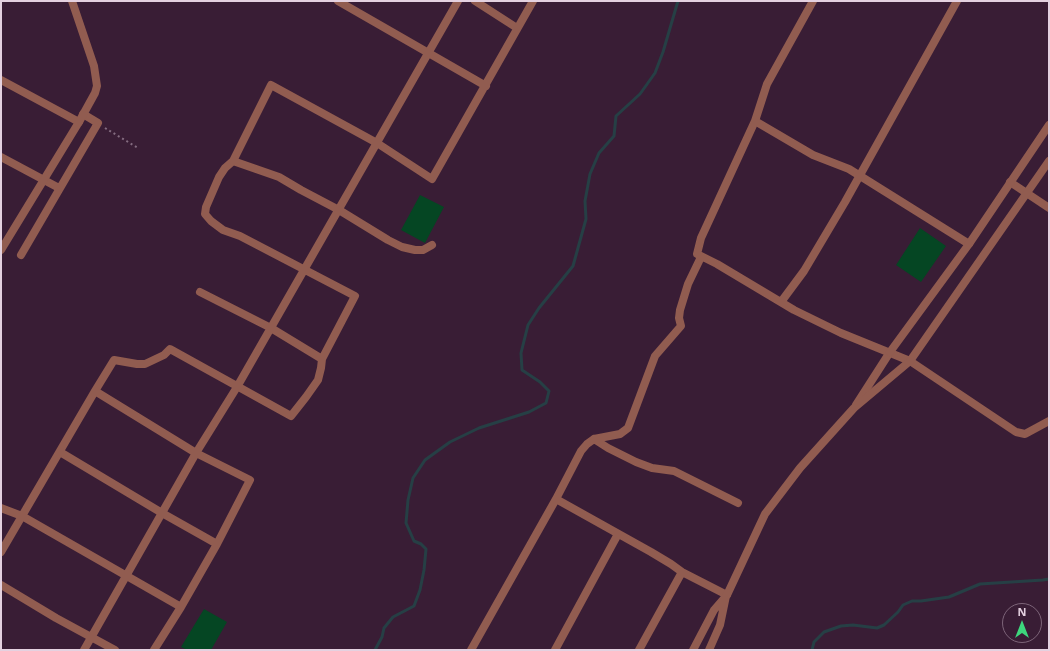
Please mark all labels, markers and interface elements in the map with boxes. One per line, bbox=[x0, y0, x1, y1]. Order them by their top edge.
north arrow bbox=[1002, 603, 1042, 643]
text: N bbox=[1018, 604, 1026, 619]

